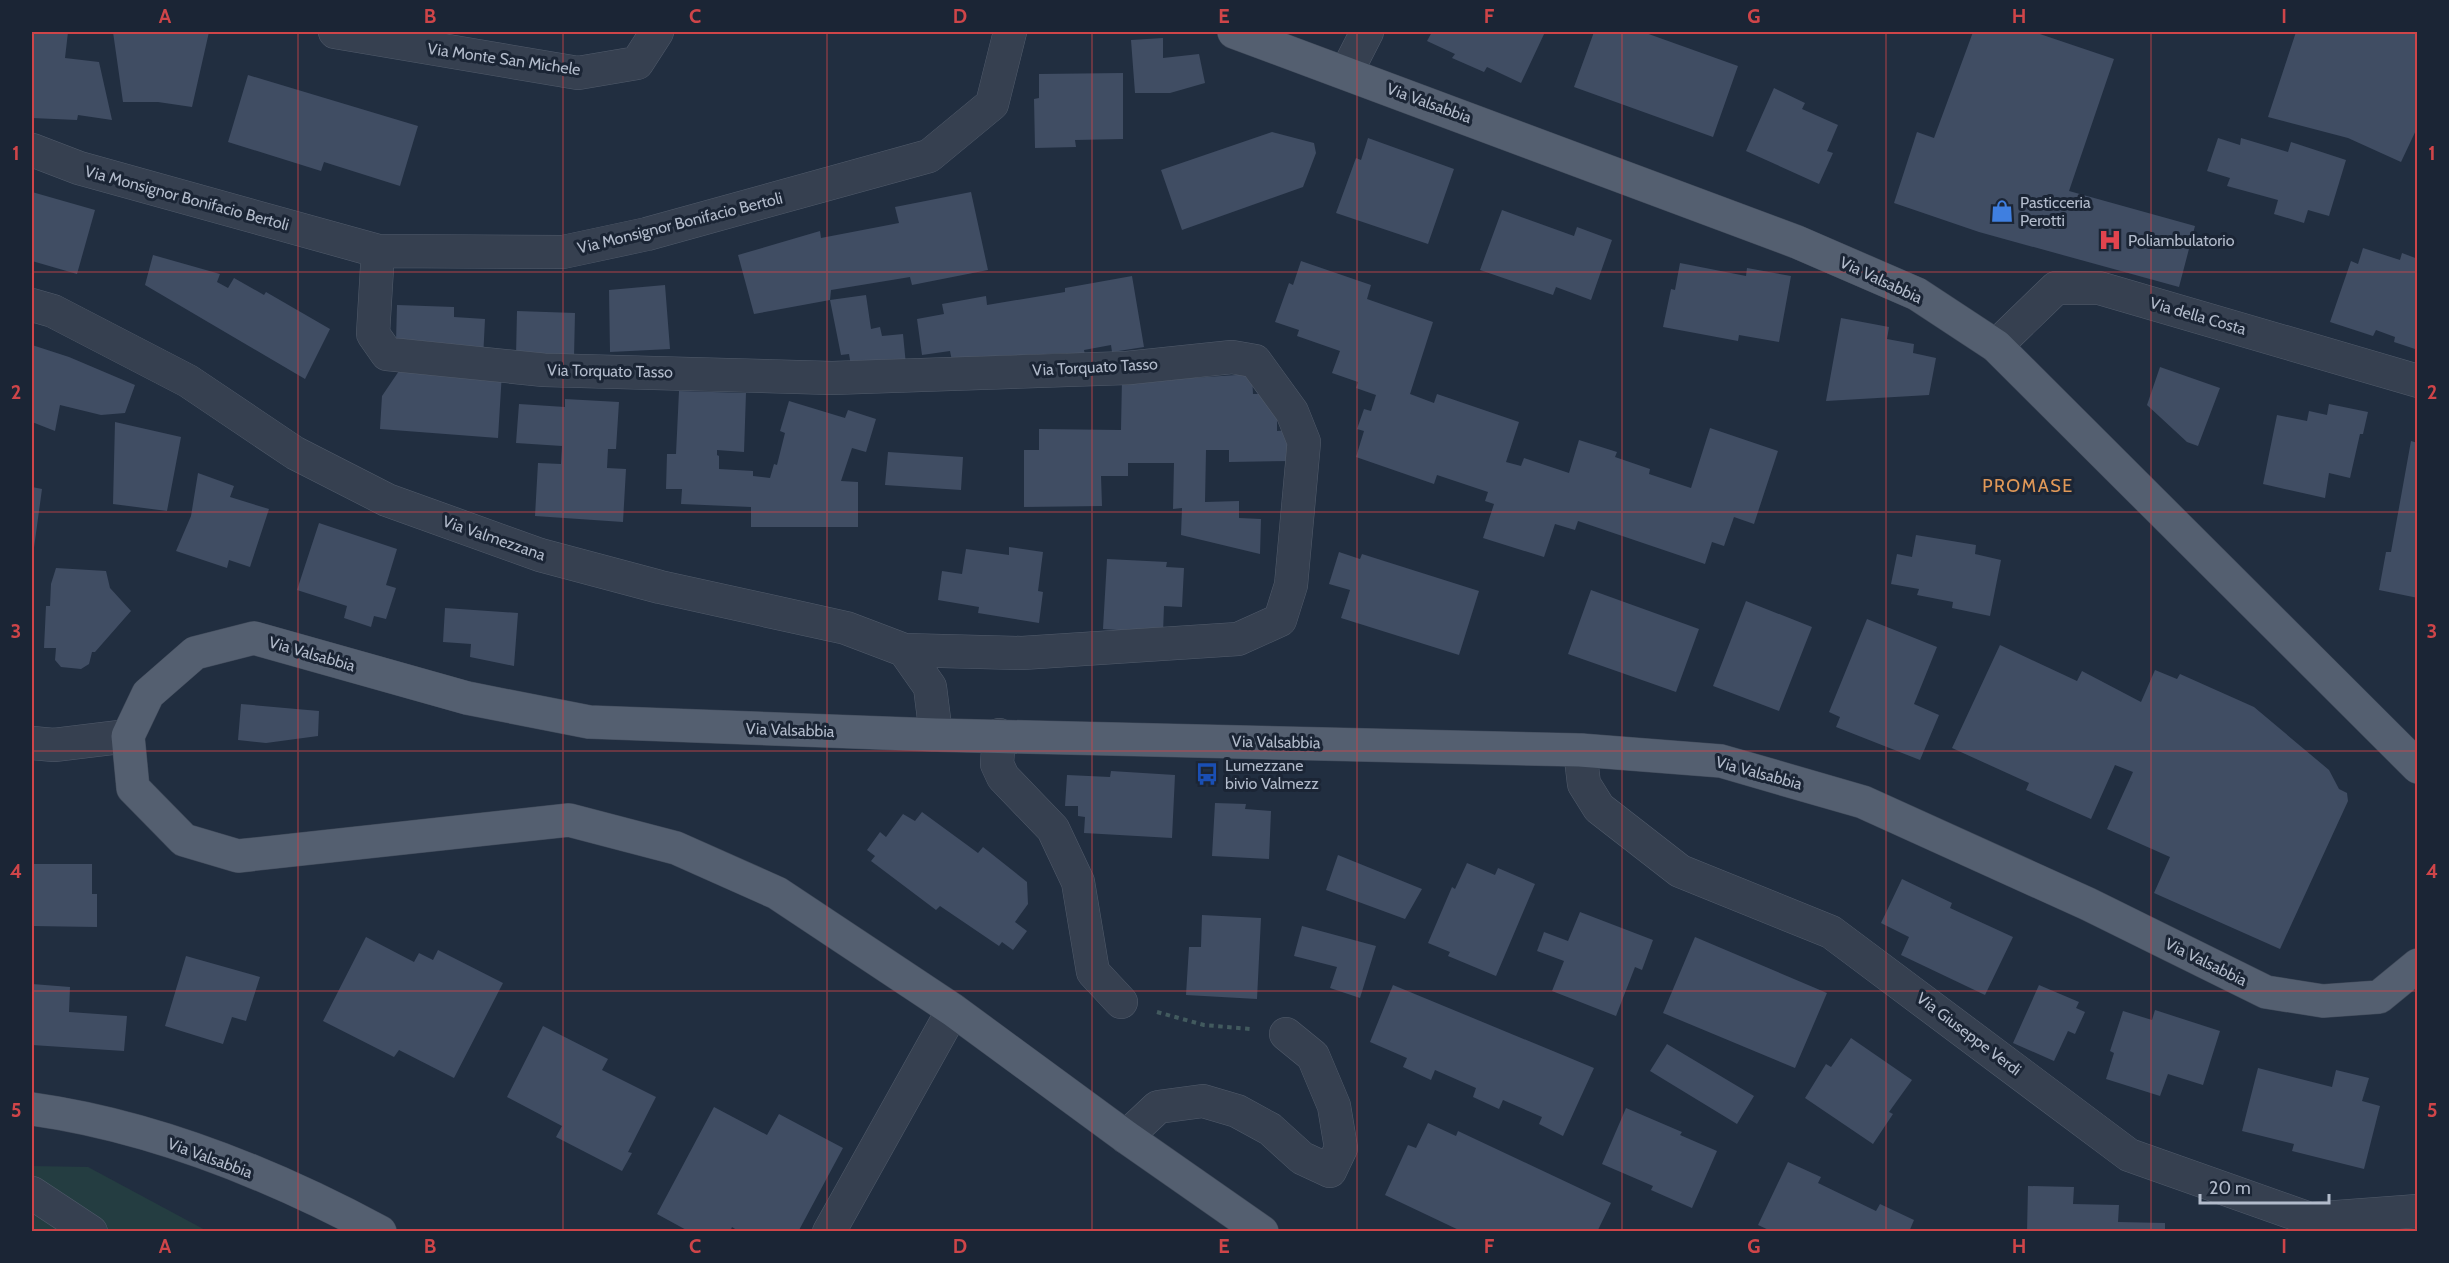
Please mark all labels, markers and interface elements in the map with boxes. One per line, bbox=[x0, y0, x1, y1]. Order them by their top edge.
text: A bbox=[159, 4, 172, 28]
text: B bbox=[424, 4, 436, 28]
text: C bbox=[689, 4, 701, 28]
text: D bbox=[953, 4, 967, 28]
text: E bbox=[1218, 4, 1230, 28]
text: F bbox=[1484, 4, 1495, 28]
text: G bbox=[1747, 4, 1761, 28]
text: H bbox=[2012, 4, 2026, 28]
text: I bbox=[2281, 4, 2287, 28]
street label: Via Monte San Michele bbox=[426, 39, 582, 79]
street label: Via Valsabbia bbox=[1384, 79, 1474, 127]
text: 1 bbox=[12, 141, 20, 165]
text: 1 bbox=[2428, 141, 2436, 165]
street label: Via Monsignor Bonifacio Bertoli bbox=[83, 162, 291, 234]
street label: Via Monsignor Bonifacio Bertoli bbox=[575, 188, 785, 258]
place label: Pasticceria Perotti bbox=[2020, 193, 2091, 230]
shop icon: Pasticceria Perotti bbox=[1989, 198, 2015, 224]
hospital icon: Poliambulatorio bbox=[2097, 227, 2123, 253]
place label: Poliambulatorio bbox=[2128, 231, 2235, 250]
street label: Via Valsabbia bbox=[1837, 253, 1926, 308]
street label: Via della Costa bbox=[2148, 293, 2249, 339]
street label: Via Torquato Tasso bbox=[1032, 354, 1159, 380]
street label: Via Torquato Tasso bbox=[547, 360, 673, 382]
text: 2 bbox=[11, 380, 21, 404]
text: 2 bbox=[2427, 380, 2437, 404]
district label: PROMASE bbox=[1982, 475, 2074, 497]
street label: Via Valmezzana bbox=[440, 512, 548, 565]
text: 3 bbox=[11, 619, 21, 643]
text: 3 bbox=[2427, 619, 2437, 643]
street label: Via Valsabbia bbox=[267, 633, 358, 675]
street label: Via Valsabbia bbox=[745, 719, 835, 741]
street label: Via Valsabbia bbox=[1231, 732, 1321, 752]
street label: Via Valsabbia bbox=[1714, 752, 1805, 794]
place label: Lumezzane bivio Valmezz bbox=[1225, 756, 1319, 793]
bus stop icon: Lumezzane bivio Valmezz bbox=[1194, 761, 1220, 787]
text: 4 bbox=[10, 859, 22, 883]
text: 4 bbox=[2426, 859, 2438, 883]
street label: Via Valsabbia bbox=[2162, 934, 2250, 990]
street label: Via Giuseppe Verdi bbox=[1913, 988, 2025, 1080]
text: 5 bbox=[11, 1098, 21, 1122]
text: 5 bbox=[2427, 1098, 2437, 1122]
street label: Via Valsabbia bbox=[165, 1134, 255, 1182]
scale bar bbox=[2200, 1167, 2329, 1205]
text: 20 m bbox=[2209, 1177, 2251, 1199]
text: A bbox=[159, 1234, 172, 1258]
text: B bbox=[424, 1234, 436, 1258]
text: C bbox=[689, 1234, 701, 1258]
text: D bbox=[953, 1234, 967, 1258]
text: E bbox=[1218, 1234, 1230, 1258]
text: F bbox=[1484, 1234, 1495, 1258]
text: G bbox=[1747, 1234, 1761, 1258]
text: H bbox=[2012, 1234, 2026, 1258]
text: I bbox=[2281, 1234, 2287, 1258]

